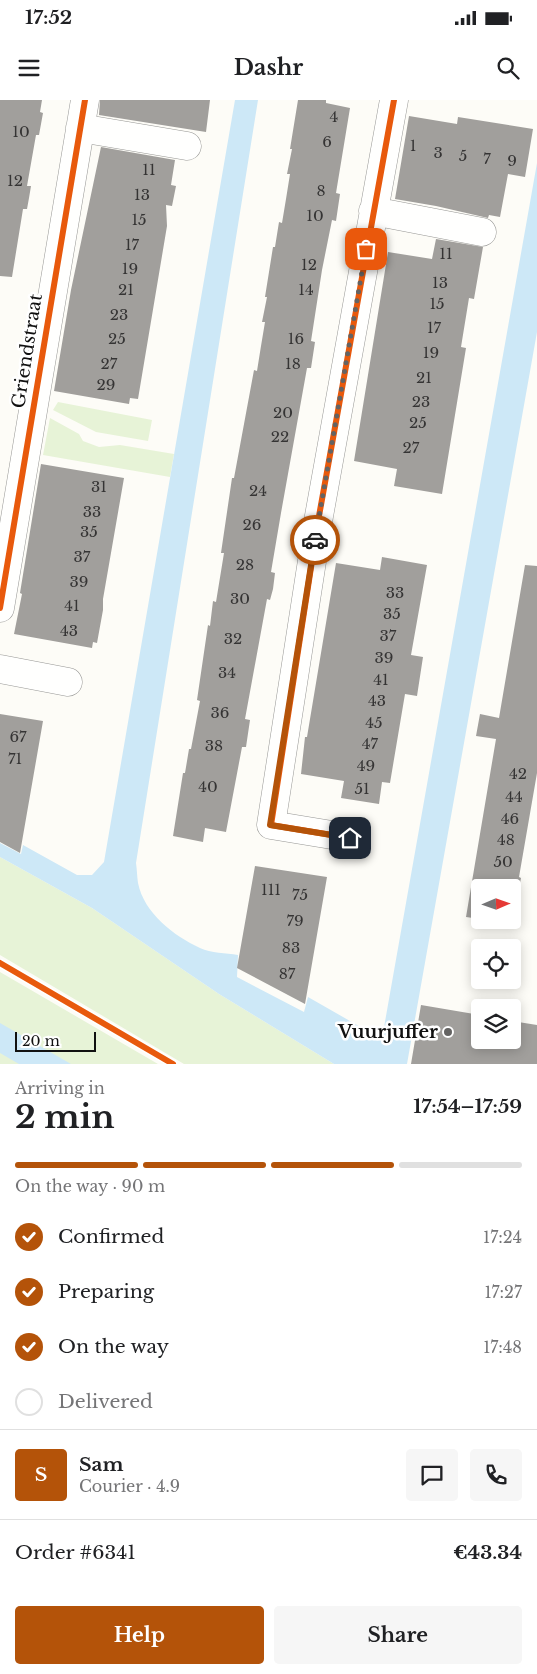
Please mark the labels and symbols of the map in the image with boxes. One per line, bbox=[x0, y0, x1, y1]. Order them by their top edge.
house number: 4 bbox=[330, 107, 338, 126]
house number: 10 bbox=[12, 122, 30, 141]
house number: 6 bbox=[322, 132, 332, 151]
house number: 1 bbox=[410, 136, 416, 155]
house number: 3 bbox=[433, 143, 443, 162]
house number: 5 bbox=[459, 146, 467, 165]
house number: 7 bbox=[483, 149, 491, 168]
house number: 9 bbox=[507, 151, 517, 170]
house number: 11 bbox=[142, 160, 156, 179]
house number: 12 bbox=[7, 171, 23, 190]
house number: 8 bbox=[316, 181, 326, 200]
house number: 13 bbox=[134, 185, 150, 204]
house number: 10 bbox=[306, 206, 324, 225]
house number: 15 bbox=[131, 210, 147, 229]
pin bbox=[345, 228, 387, 270]
house number: 17 bbox=[125, 235, 140, 254]
house number: 11 bbox=[439, 244, 453, 263]
house number: 12 bbox=[301, 255, 317, 274]
house number: 19 bbox=[122, 259, 138, 278]
house number: 13 bbox=[432, 273, 448, 292]
house number: 21 bbox=[118, 280, 134, 299]
house number: 14 bbox=[298, 280, 314, 299]
street label: Griendstraat bbox=[7, 292, 47, 410]
house number: 15 bbox=[429, 294, 445, 313]
house number: 23 bbox=[110, 305, 128, 324]
house number: 17 bbox=[427, 318, 442, 337]
house number: 25 bbox=[108, 329, 126, 348]
house number: 16 bbox=[288, 329, 304, 348]
house number: 19 bbox=[423, 343, 439, 362]
house number: 27 bbox=[101, 354, 118, 373]
house number: 18 bbox=[285, 354, 301, 373]
house number: 21 bbox=[416, 368, 432, 387]
house number: 29 bbox=[97, 375, 115, 394]
house number: 23 bbox=[412, 392, 430, 411]
house number: 20 bbox=[273, 403, 293, 422]
house number: 25 bbox=[409, 413, 427, 432]
house number: 22 bbox=[271, 427, 289, 446]
house number: 27 bbox=[403, 438, 420, 457]
house number: 31 bbox=[91, 477, 107, 496]
house number: 24 bbox=[249, 481, 267, 500]
house number: 33 bbox=[83, 502, 101, 521]
house number: 26 bbox=[243, 515, 261, 534]
courier bbox=[290, 515, 340, 565]
house number: 35 bbox=[80, 522, 98, 541]
house number: 37 bbox=[74, 547, 91, 566]
house number: 28 bbox=[236, 555, 254, 574]
house number: 39 bbox=[70, 572, 88, 591]
house number: 33 bbox=[386, 583, 404, 602]
house number: 30 bbox=[230, 589, 250, 608]
house number: 41 bbox=[64, 596, 80, 615]
house number: 35 bbox=[383, 604, 401, 623]
house number: 43 bbox=[60, 621, 78, 640]
house number: 37 bbox=[380, 626, 397, 645]
house number: 32 bbox=[224, 629, 242, 648]
house number: 39 bbox=[375, 648, 393, 667]
house number: 34 bbox=[218, 663, 236, 682]
house number: 41 bbox=[373, 670, 389, 689]
house number: 43 bbox=[368, 691, 386, 710]
house number: 36 bbox=[211, 703, 229, 722]
house number: 45 bbox=[365, 713, 383, 732]
house number: 67 bbox=[9, 727, 27, 746]
house number: 47 bbox=[362, 734, 379, 753]
house number: 38 bbox=[205, 736, 223, 755]
house number: 71 bbox=[8, 749, 22, 768]
house number: 49 bbox=[357, 756, 375, 775]
house number: 42 bbox=[509, 764, 527, 783]
house number: 40 bbox=[198, 777, 218, 796]
house number: 51 bbox=[354, 779, 370, 798]
house number: 44 bbox=[505, 787, 523, 806]
house number: 46 bbox=[501, 809, 519, 828]
pin bbox=[329, 817, 371, 859]
house number: 48 bbox=[497, 830, 515, 849]
house number: 50 bbox=[493, 852, 513, 871]
north arrow bbox=[471, 879, 521, 929]
house number: 111 bbox=[261, 880, 281, 899]
house number: 75 bbox=[292, 885, 308, 904]
house number: 79 bbox=[286, 911, 304, 930]
house number: 83 bbox=[282, 938, 300, 957]
house number: 87 bbox=[279, 964, 296, 983]
place label: Vuurjuffer bbox=[337, 1021, 438, 1043]
marker: Vuurjuffer bbox=[442, 1026, 454, 1038]
scale bar bbox=[15, 1029, 96, 1052]

